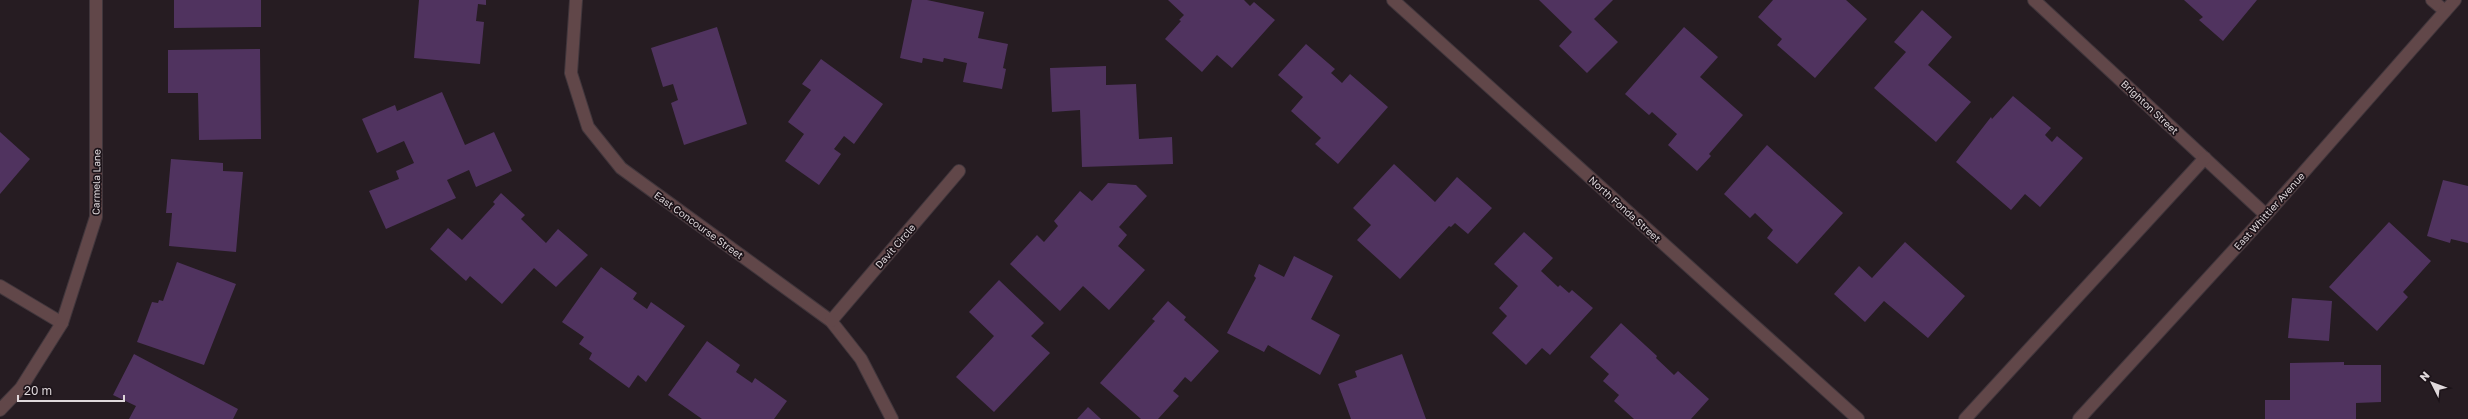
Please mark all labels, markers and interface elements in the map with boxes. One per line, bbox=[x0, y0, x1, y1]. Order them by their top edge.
street label: Brighton Street bbox=[2119, 77, 2181, 137]
street label: Carmela Lane bbox=[89, 149, 103, 215]
street label: East Whittier Avenue bbox=[2231, 170, 2307, 252]
street label: North Fonda Street bbox=[1587, 174, 1663, 244]
street label: East Concourse Street bbox=[652, 189, 746, 261]
street label: Davit Circle bbox=[872, 221, 918, 271]
north arrow bbox=[2412, 363, 2452, 403]
text: N bbox=[2417, 369, 2432, 383]
scale bar bbox=[18, 377, 124, 403]
text: 20 m bbox=[24, 383, 52, 398]

